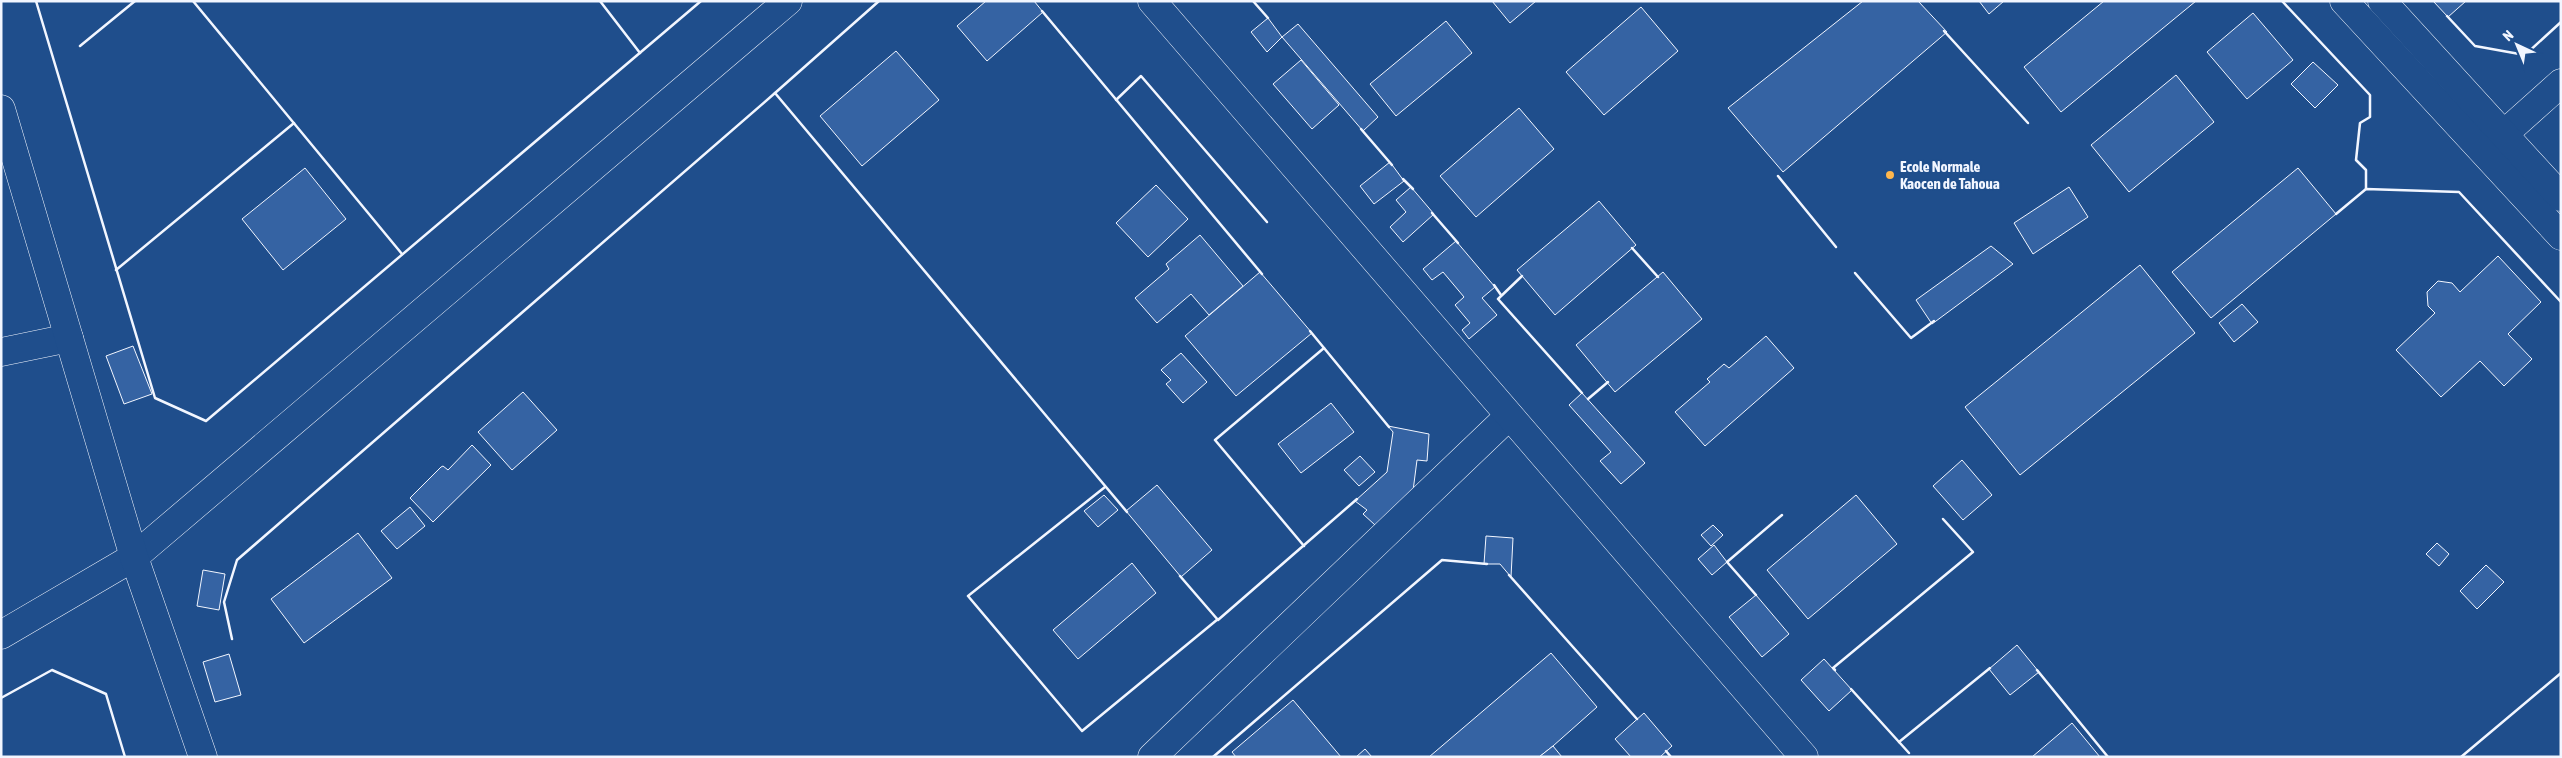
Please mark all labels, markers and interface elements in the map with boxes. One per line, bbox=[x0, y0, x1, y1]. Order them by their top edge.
north arrow bbox=[2492, 20, 2542, 70]
text: N bbox=[2499, 27, 2516, 44]
place label: Ecole Normale Kaocen de Tahoua bbox=[1900, 158, 2000, 192]
marker: Ecole Normale Kaocen de Tahoua bbox=[1884, 169, 1896, 181]

